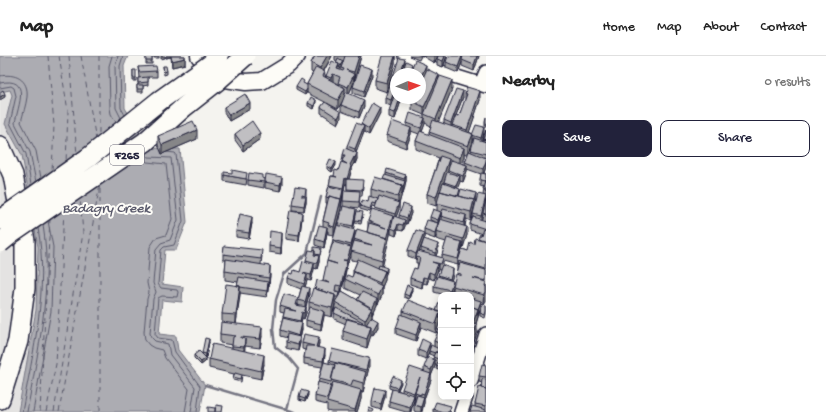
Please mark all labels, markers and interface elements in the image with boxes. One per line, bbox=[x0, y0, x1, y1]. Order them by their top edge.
text: Map bbox=[20, 16, 53, 39]
text: Home bbox=[603, 19, 635, 36]
text: Map bbox=[657, 19, 681, 36]
text: About bbox=[703, 19, 739, 36]
text: Contact bbox=[761, 19, 806, 36]
north arrow bbox=[390, 68, 426, 104]
text: Nearby bbox=[502, 72, 555, 92]
text: 0 results bbox=[764, 75, 810, 90]
button: Save bbox=[502, 120, 652, 157]
button: Share bbox=[660, 120, 810, 157]
road number: F265 bbox=[110, 145, 144, 165]
water label: Badagry Creek bbox=[62, 201, 151, 218]
map controls bbox=[438, 292, 474, 400]
button: + bbox=[438, 292, 474, 328]
button: − bbox=[438, 328, 474, 364]
button: locate bbox=[438, 364, 474, 400]

